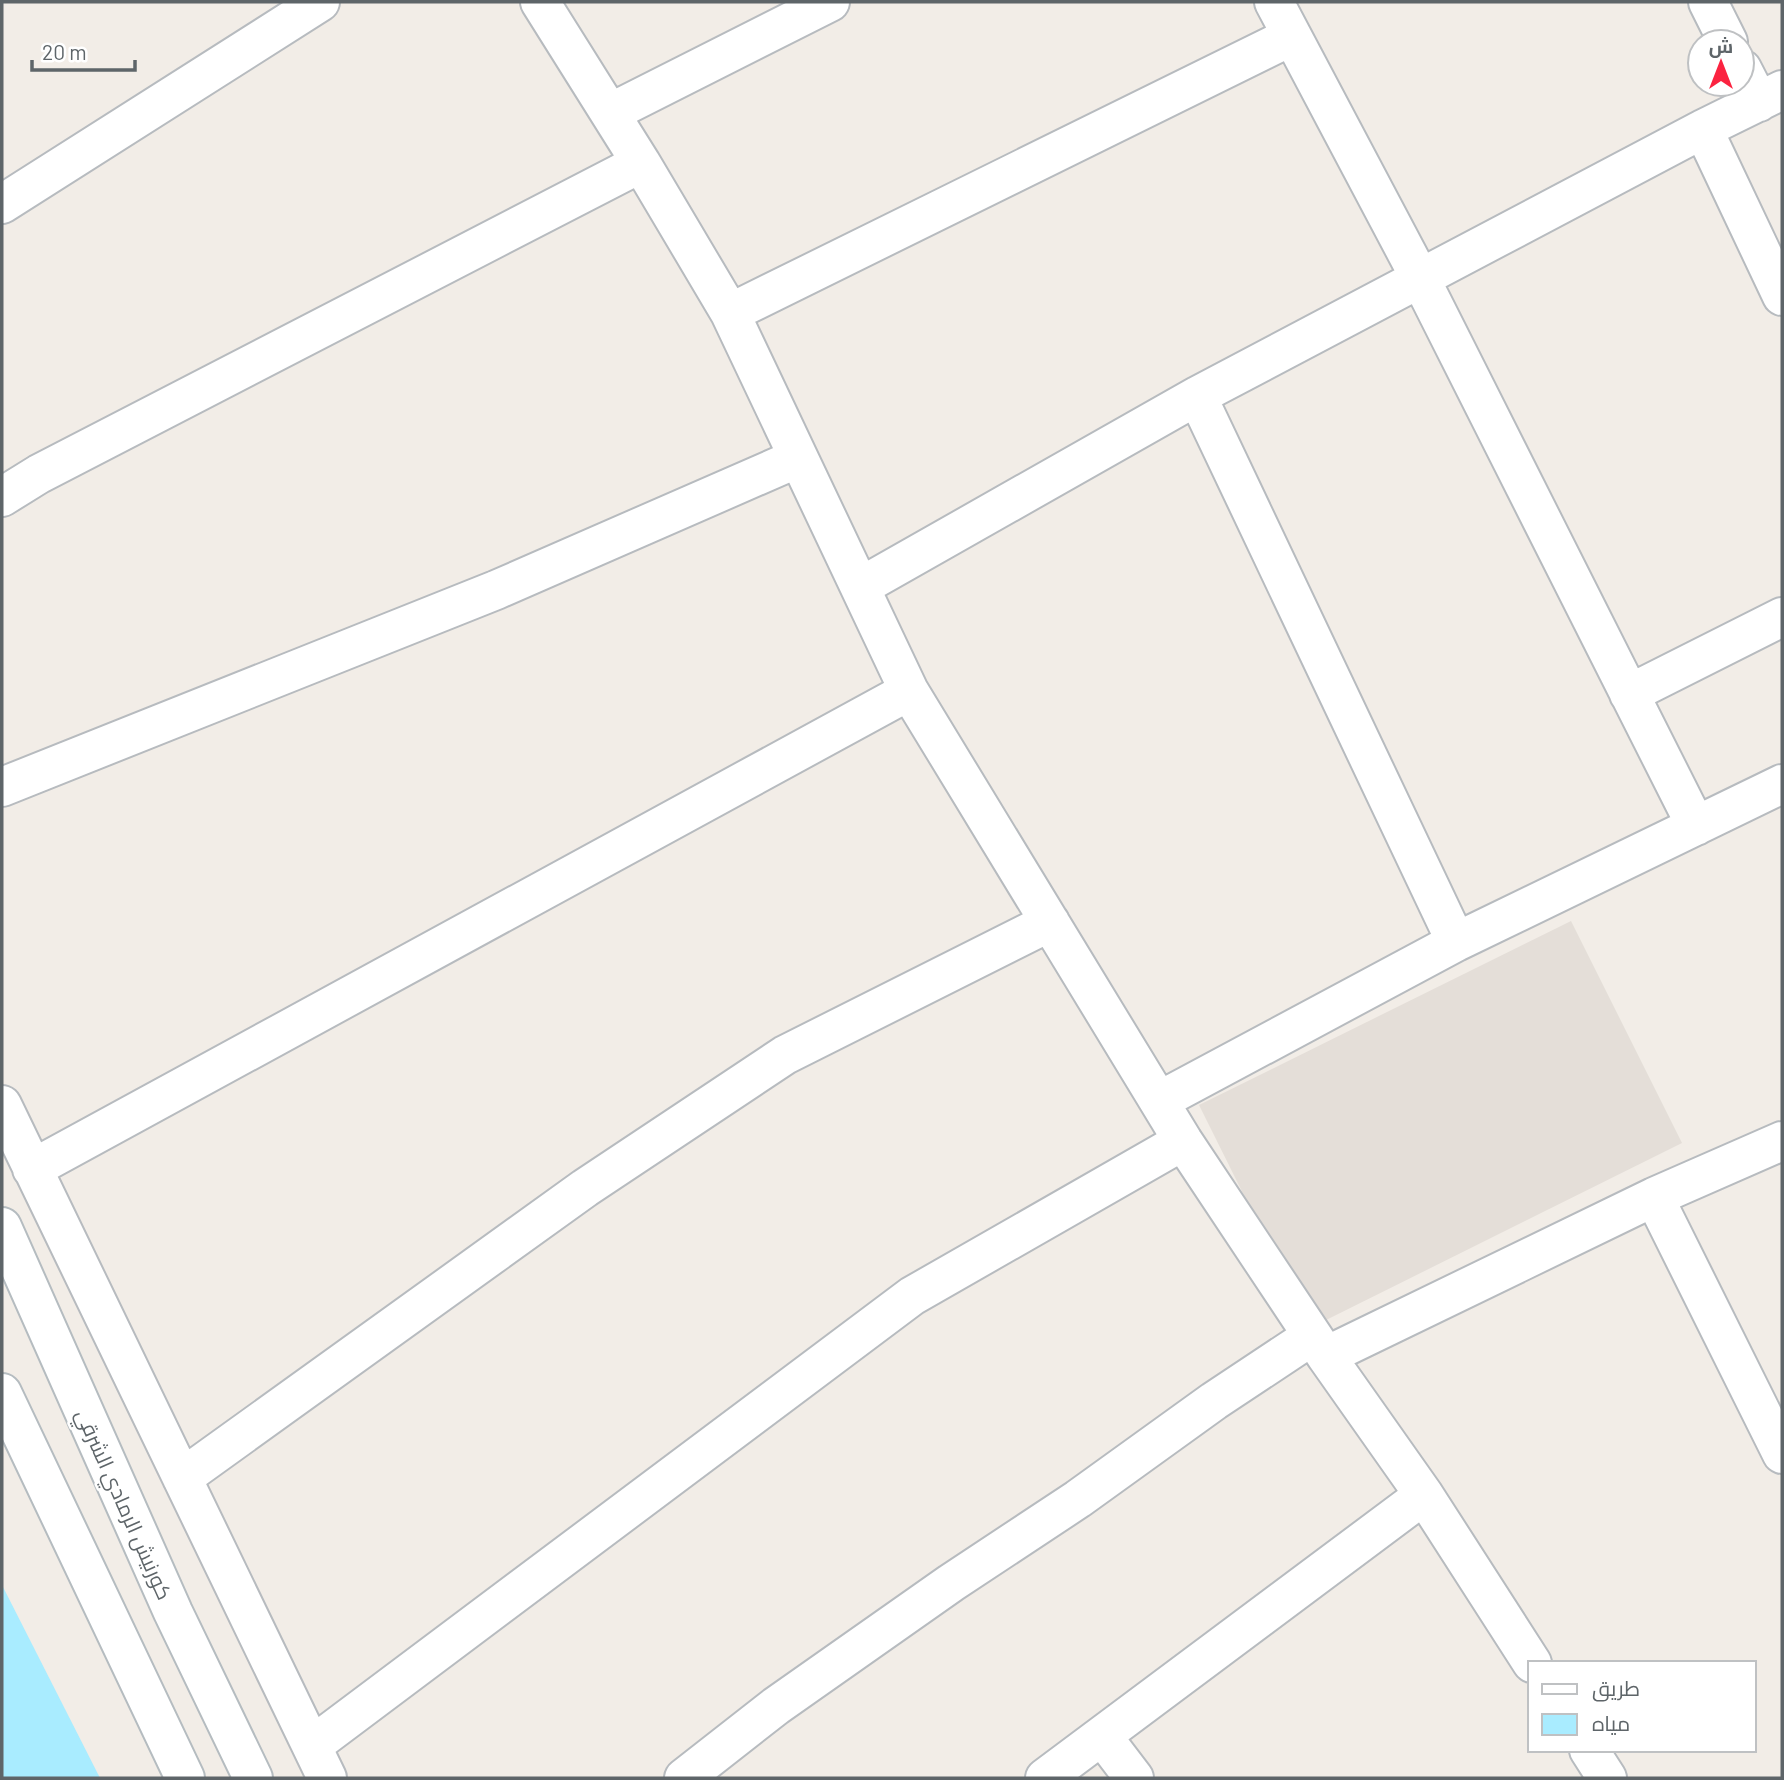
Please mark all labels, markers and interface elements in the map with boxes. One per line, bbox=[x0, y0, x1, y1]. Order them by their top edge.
scale bar bbox=[32, 28, 135, 72]
north arrow bbox=[1686, 28, 1756, 98]
text: ش bbox=[1709, 34, 1733, 58]
text: 20 m bbox=[42, 39, 87, 64]
street label: كورنيش الرمادي الشرقي bbox=[67, 1405, 178, 1605]
legend bbox=[1528, 1661, 1756, 1752]
text: طريق bbox=[1592, 1675, 1640, 1702]
text: مياه bbox=[1592, 1710, 1630, 1735]

